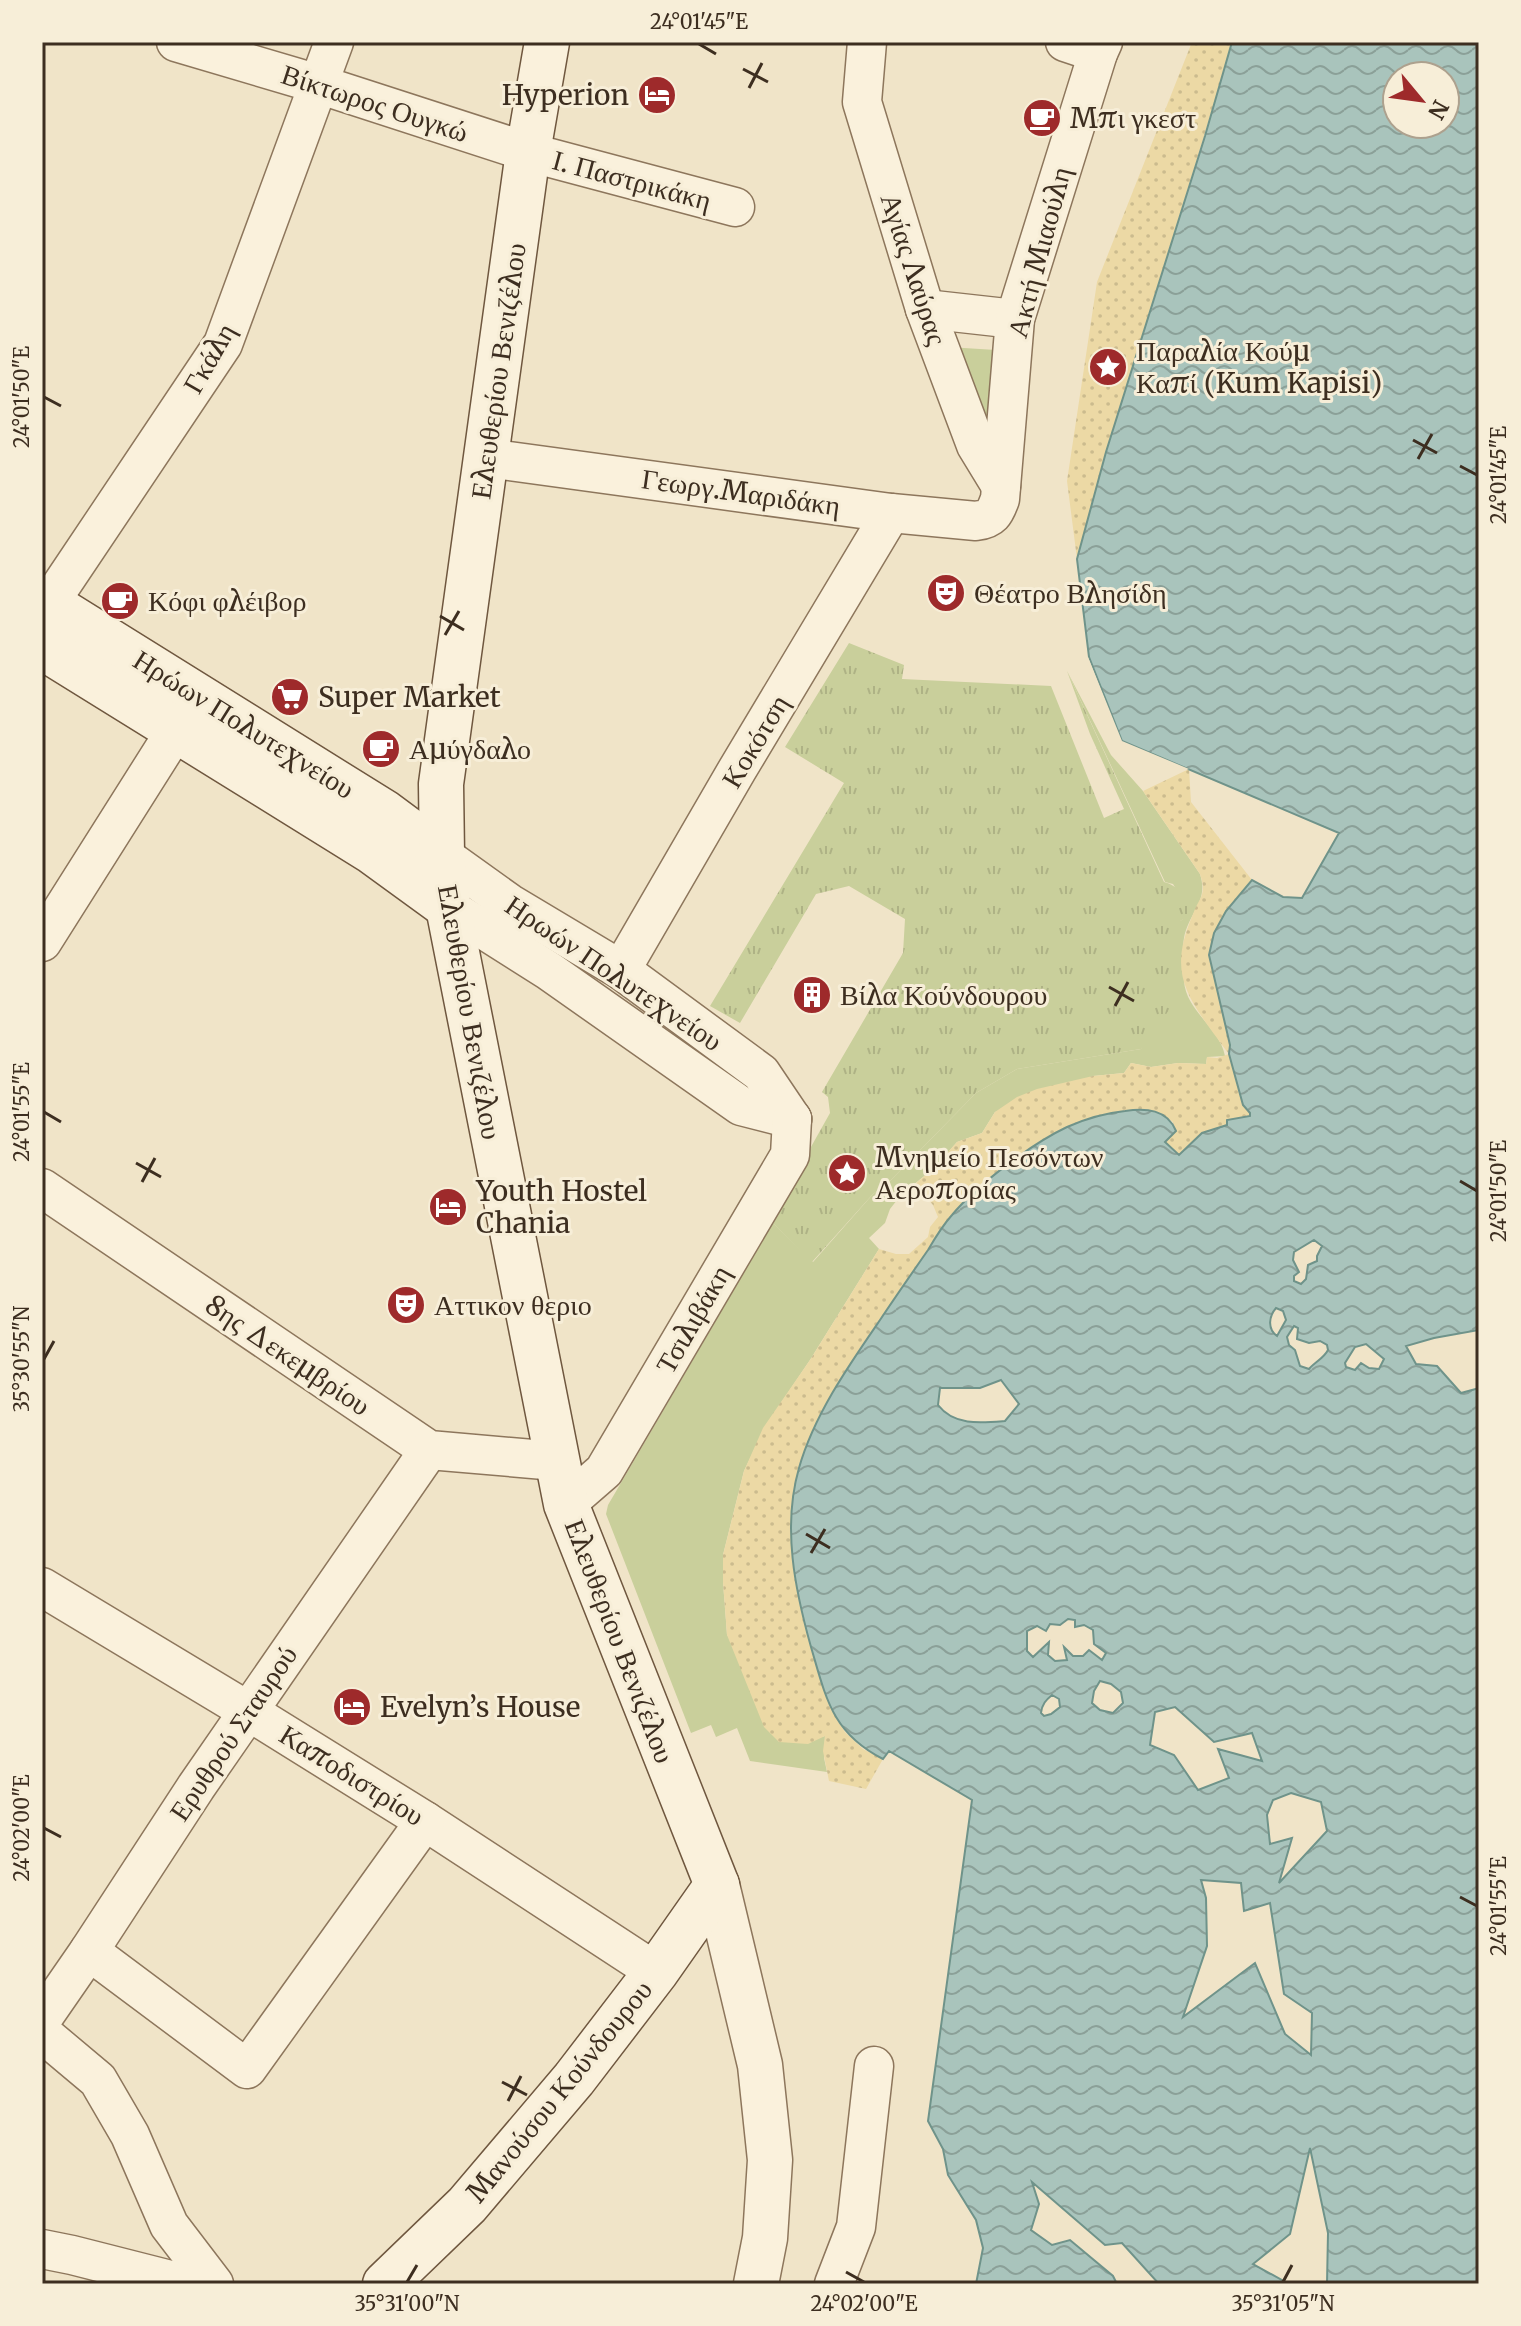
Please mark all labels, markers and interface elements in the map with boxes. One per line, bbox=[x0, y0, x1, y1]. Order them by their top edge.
text: 24°01'45"E bbox=[650, 9, 748, 34]
street label: Βίκτωρος Ουγκώ bbox=[277, 56, 473, 150]
north arrow bbox=[1381, 60, 1461, 140]
hotel icon: Hyperion bbox=[636, 74, 678, 116]
place label: Hyperion bbox=[502, 77, 629, 113]
text: N bbox=[1422, 95, 1455, 125]
cafe icon: Μπι γκεστ bbox=[1021, 97, 1063, 139]
place label: Μπι γκεστ bbox=[1070, 100, 1196, 136]
street label: Ι. Παστρικάκη bbox=[549, 142, 715, 218]
street label: Ακτή Μιαούλη bbox=[999, 163, 1079, 341]
street label: Αγίας Λαύρας bbox=[873, 189, 955, 349]
street label: Ελευθερίου Βενιζέλου bbox=[462, 241, 534, 501]
street label: Γκάλη bbox=[174, 316, 244, 400]
place label: Παραλία Κούμ Καπί (Kum Kapisi) bbox=[1136, 333, 1382, 401]
text: 24°01'50"E bbox=[9, 346, 34, 448]
place icon: Παραλία Κούμ Καπί (Kum Kapisi) bbox=[1087, 346, 1129, 388]
text: 24°01'45"E bbox=[1486, 426, 1511, 524]
street label: Γεωργ.Μαριδάκη bbox=[639, 460, 843, 524]
theatre icon: Θέατρο Βλησίδη bbox=[925, 572, 967, 614]
place label: Θέατρο Βλησίδη bbox=[974, 575, 1167, 611]
cafe icon: Κόφι φλέιβορ bbox=[99, 580, 141, 622]
place label: Κόφι φλέιβορ bbox=[148, 583, 307, 619]
street label: Ηρώων Πολυτεχνείου bbox=[127, 641, 361, 807]
supermarket icon: Super Market bbox=[269, 676, 311, 718]
place label: Super Market bbox=[318, 679, 501, 715]
street label: Κοκότση bbox=[713, 688, 797, 794]
cafe icon: Αμύγδαλο bbox=[360, 728, 402, 770]
place label: Αμύγδαλο bbox=[409, 731, 531, 767]
street label: Ελευθερίου Βενιζέλου bbox=[430, 882, 510, 1142]
street label: Ηρωών Πολυτεχνείου bbox=[499, 887, 729, 1059]
building icon: Βίλα Κούνδουρου bbox=[791, 974, 833, 1016]
place label: Βίλα Κούνδουρου bbox=[840, 977, 1047, 1013]
text: 24°01'55"E bbox=[9, 1062, 34, 1162]
place label: Μνημείο Πεσόντων Αεροπορίας bbox=[875, 1139, 1104, 1207]
text: 24°01'50"E bbox=[1486, 1140, 1511, 1242]
place icon: Μνημείο Πεσόντων Αεροπορίας bbox=[826, 1152, 868, 1194]
place label: Youth Hostel Chania bbox=[475, 1173, 647, 1241]
hotel icon: Youth Hostel Chania bbox=[427, 1186, 469, 1228]
street label: Τσιλιβάκη bbox=[648, 1258, 738, 1380]
theatre icon: Αττικον θεριο bbox=[385, 1284, 427, 1326]
street label: 8ης Δεκεμβρίου bbox=[199, 1287, 377, 1423]
place label: Αττικον θεριο bbox=[434, 1287, 592, 1323]
text: 35°30'55"N bbox=[9, 1305, 34, 1412]
street label: Ελευθερίου Βενιζέλου bbox=[557, 1514, 683, 1768]
street label: Ερυθρού Σταυρού bbox=[161, 1638, 305, 1828]
hotel icon: Evelyn’s House bbox=[331, 1686, 373, 1728]
place label: Evelyn’s House bbox=[380, 1689, 580, 1725]
street label: Καποδιστρίου bbox=[273, 1716, 431, 1834]
text: 24°02'00"E bbox=[9, 1774, 34, 1882]
text: 24°01'55"E bbox=[1486, 1856, 1511, 1956]
street label: Μανούσου Κούνδουρου bbox=[458, 1972, 660, 2210]
text: 35°31'00"N bbox=[354, 2291, 460, 2316]
text: 24°02'00"E bbox=[810, 2291, 918, 2316]
text: 35°31'05"N bbox=[1232, 2291, 1335, 2316]

